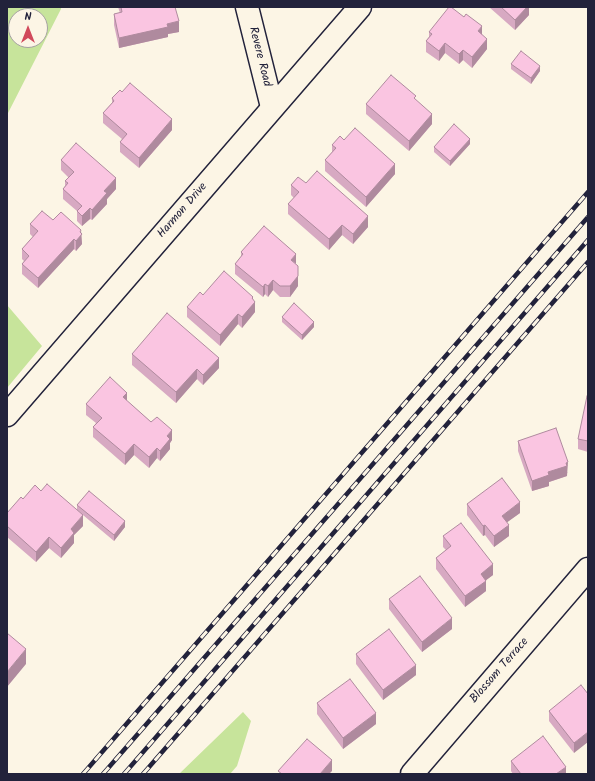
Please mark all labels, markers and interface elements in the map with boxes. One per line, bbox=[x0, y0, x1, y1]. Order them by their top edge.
north arrow bbox=[8, 8, 48, 48]
text: N bbox=[25, 8, 31, 26]
street label: Revere Road bbox=[245, 26, 273, 88]
street label: Harmon Drive bbox=[155, 180, 211, 242]
street label: Blossom Terrace bbox=[468, 635, 532, 707]

